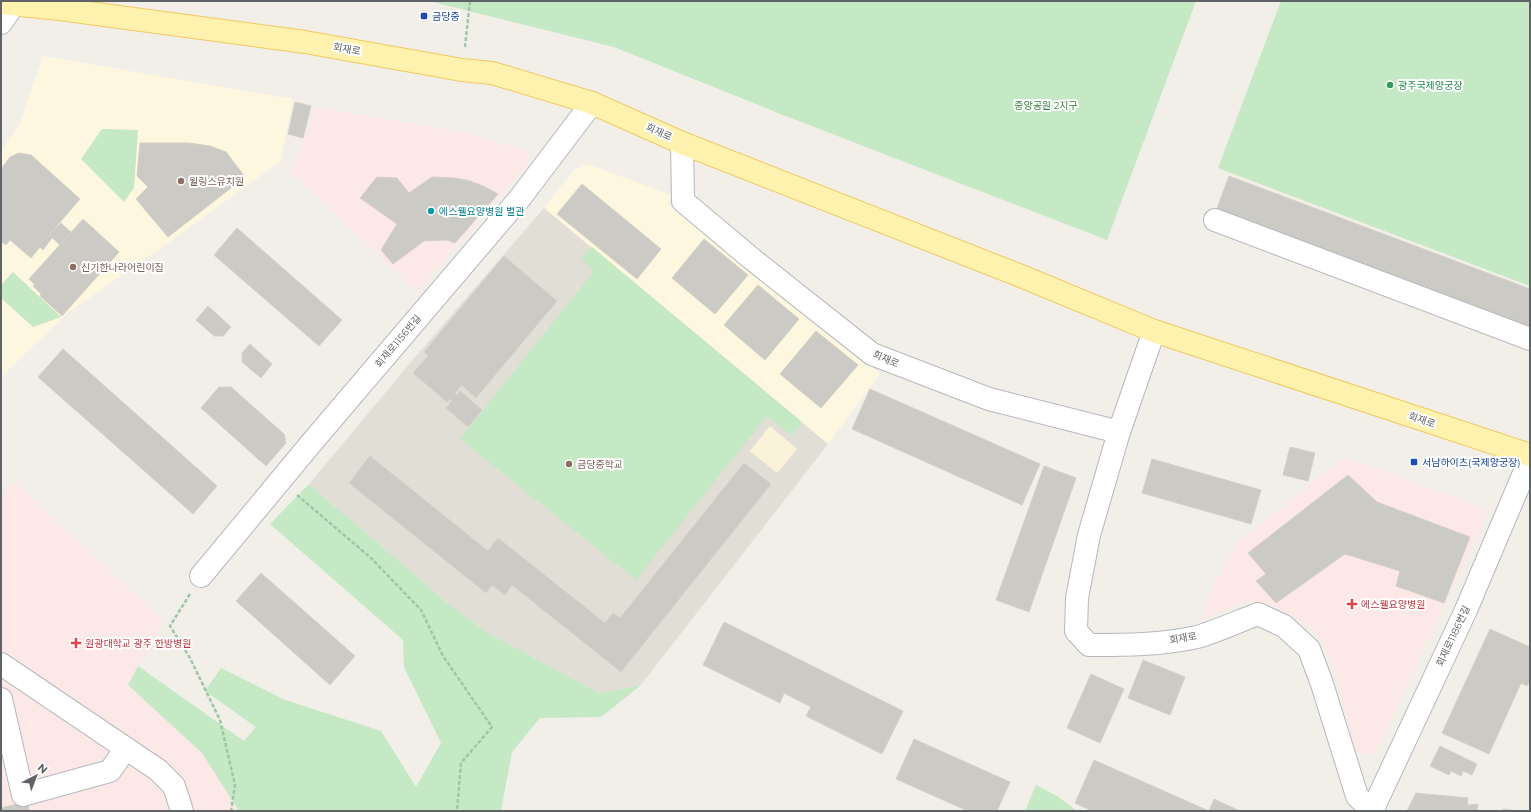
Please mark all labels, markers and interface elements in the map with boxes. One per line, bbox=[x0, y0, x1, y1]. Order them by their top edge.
place label: 금당중 bbox=[432, 10, 460, 23]
marker: 금당중 bbox=[419, 11, 429, 21]
street label: 회재로 bbox=[332, 40, 362, 58]
place label: 광주국제양궁장 bbox=[1398, 79, 1462, 92]
marker: 광주국제양궁장 bbox=[1385, 80, 1395, 90]
park label: 중앙공원 2지구 bbox=[1014, 99, 1078, 112]
street label: 회재로 bbox=[644, 120, 674, 144]
place label: 윌링스유치원 bbox=[189, 175, 244, 188]
marker: 윌링스유치원 bbox=[176, 176, 186, 186]
place label: 에스웰요양병원 별관 bbox=[439, 205, 525, 218]
marker: 에스웰요양병원 별관 bbox=[426, 206, 436, 216]
place label: 신기한나라어린이집 bbox=[81, 261, 164, 274]
marker: 신기한나라어린이집 bbox=[68, 262, 78, 272]
street label: 회재로1156번길 bbox=[372, 312, 424, 370]
street label: 회재로 bbox=[871, 348, 901, 370]
street label: 회재로 bbox=[1407, 409, 1437, 431]
place label: 서남하이츠(국제양궁장) bbox=[1422, 456, 1521, 469]
marker: 서남하이츠(국제양궁장) bbox=[1409, 457, 1419, 467]
place label: 금당중학교 bbox=[577, 458, 623, 471]
marker: 금당중학교 bbox=[564, 459, 574, 469]
marker: 에스웰요양병원 bbox=[1346, 598, 1358, 610]
place label: 에스웰요양병원 bbox=[1361, 598, 1425, 611]
street label: 회재로1186번길 bbox=[1433, 603, 1473, 669]
street label: 회재로 bbox=[1168, 629, 1198, 647]
marker: 원광대학교 광주 한방병원 bbox=[70, 637, 82, 649]
place label: 원광대학교 광주 한방병원 bbox=[85, 637, 191, 650]
north arrow bbox=[16, 756, 56, 796]
text: N bbox=[35, 760, 51, 777]

